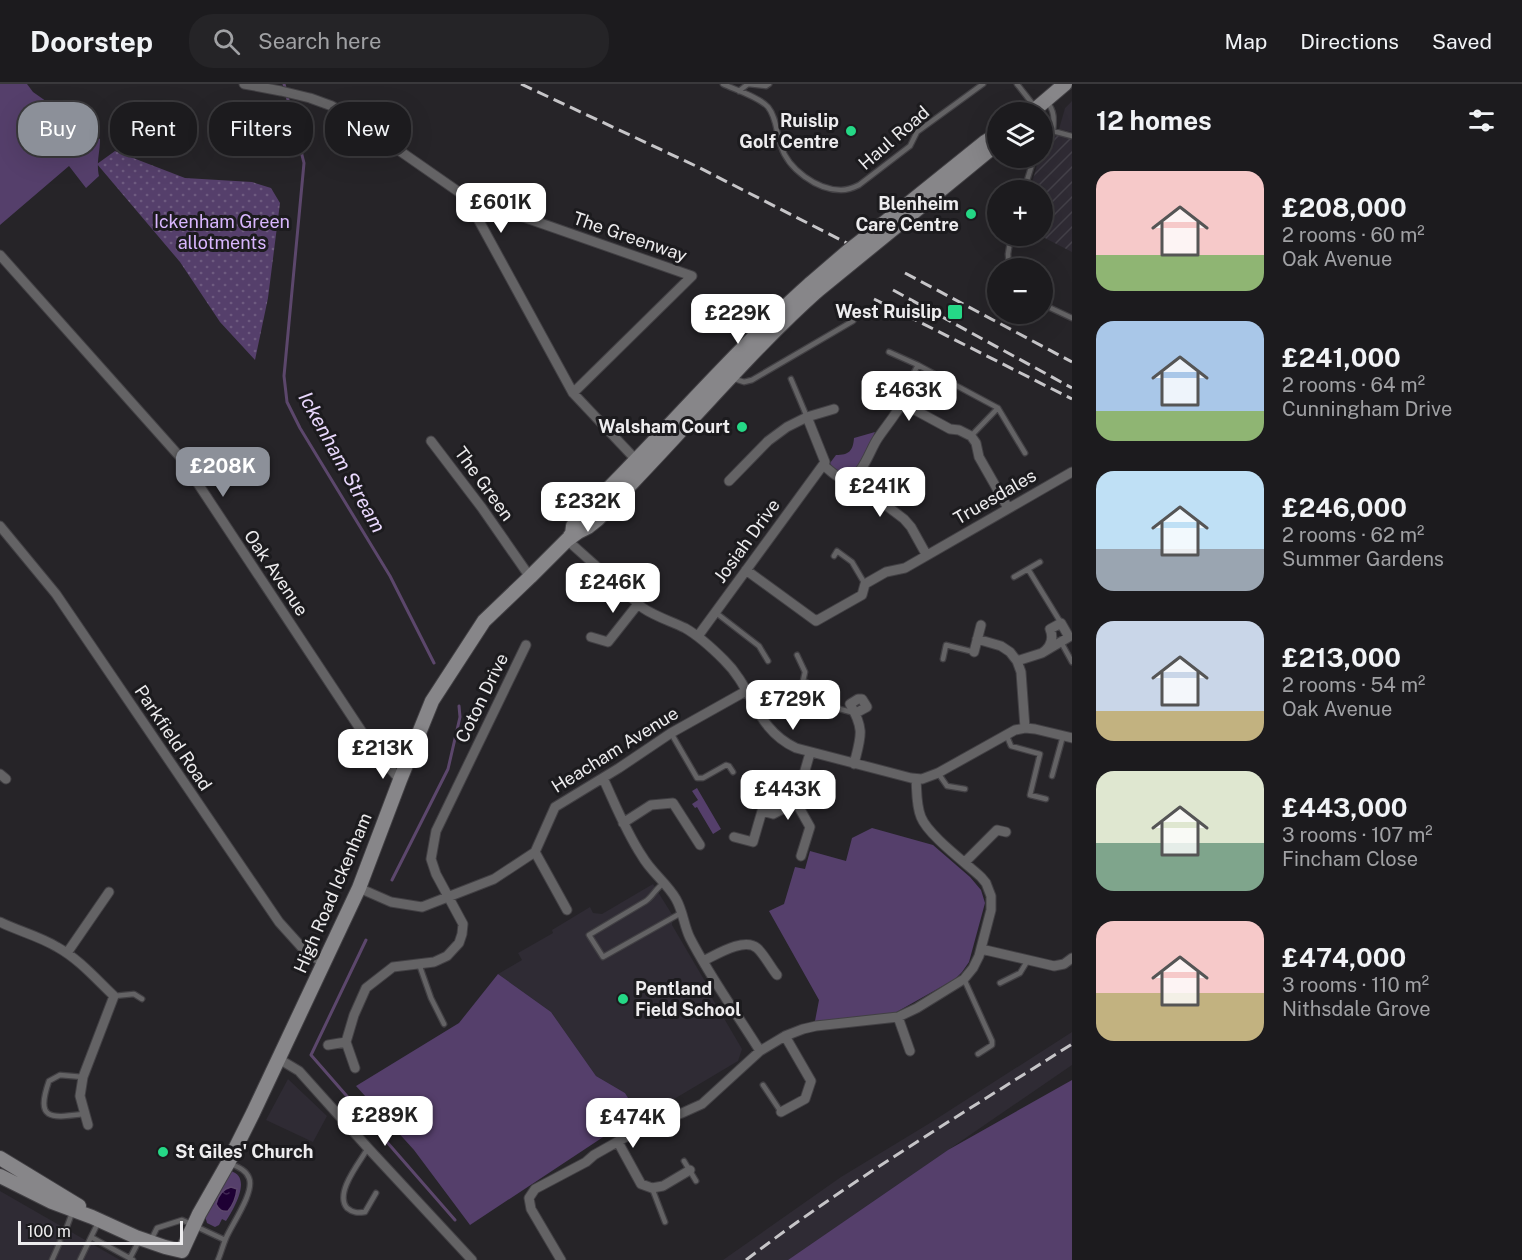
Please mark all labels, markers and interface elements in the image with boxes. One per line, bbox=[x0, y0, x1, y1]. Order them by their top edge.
search box bbox=[189, 14, 609, 68]
text: Doorstep bbox=[30, 25, 153, 58]
icon: search bbox=[210, 25, 243, 58]
text: Search here bbox=[258, 28, 381, 54]
text: Map bbox=[1225, 29, 1267, 54]
text: Directions bbox=[1300, 29, 1399, 54]
text: Saved bbox=[1432, 29, 1492, 54]
street label: Haul Road bbox=[854, 101, 933, 174]
chip: Buy bbox=[18, 102, 98, 156]
chip: Rent bbox=[110, 102, 197, 156]
chip: Filters bbox=[209, 102, 313, 156]
chip: New bbox=[325, 102, 411, 156]
map controls bbox=[987, 102, 1053, 324]
button: layers bbox=[987, 102, 1053, 168]
icon: filters bbox=[1465, 104, 1498, 137]
text: 12 homes bbox=[1096, 105, 1212, 136]
place label: Ruislip Golf Centre bbox=[739, 110, 839, 152]
marker: Ruislip Golf Centre bbox=[844, 124, 858, 138]
button: + bbox=[987, 180, 1053, 246]
pin: £601K bbox=[459, 183, 543, 234]
text: £601K bbox=[470, 190, 532, 214]
text: £208,000 bbox=[1282, 192, 1407, 223]
place label: Blenheim Care Centre bbox=[855, 193, 959, 235]
icon: home bbox=[1144, 195, 1216, 267]
street label: The Greenway bbox=[570, 207, 690, 266]
marker: Blenheim Care Centre bbox=[964, 207, 978, 221]
park label: Ickenham Green allotments bbox=[154, 211, 290, 253]
text: 2 rooms · 60 m² bbox=[1282, 223, 1425, 247]
text: Oak Avenue bbox=[1282, 247, 1392, 271]
button: − bbox=[987, 258, 1053, 324]
pin: £229K bbox=[696, 294, 780, 345]
text: £229K bbox=[705, 301, 771, 325]
place label: West Ruislip bbox=[835, 301, 942, 322]
marker: West Ruislip bbox=[946, 303, 964, 321]
text: £241,000 bbox=[1282, 342, 1401, 373]
icon: home bbox=[1144, 345, 1216, 417]
pin: £463K bbox=[867, 371, 951, 422]
text: 2 rooms · 64 m² bbox=[1282, 373, 1425, 397]
text: £463K bbox=[876, 378, 942, 402]
water label: Ickenham Stream bbox=[293, 387, 391, 537]
text: Cunningham Drive bbox=[1282, 397, 1452, 421]
place label: Walsham Court bbox=[598, 416, 730, 437]
marker: Walsham Court bbox=[735, 420, 749, 434]
street label: The Green bbox=[451, 443, 518, 525]
pin: £208K bbox=[181, 447, 265, 498]
text: £208K bbox=[190, 454, 256, 478]
street label: Truesdales bbox=[950, 465, 1040, 529]
pin: £241K bbox=[838, 467, 922, 518]
text: £241K bbox=[849, 474, 911, 498]
pin: £232K bbox=[546, 482, 630, 533]
text: £232K bbox=[555, 489, 621, 513]
text: £246,000 bbox=[1282, 492, 1407, 523]
street label: Josiah Drive bbox=[709, 495, 784, 587]
icon: home bbox=[1144, 495, 1216, 567]
text: 2 rooms · 62 m² bbox=[1282, 523, 1424, 547]
street label: Oak Avenue bbox=[240, 526, 313, 620]
text: Summer Gardens bbox=[1282, 547, 1444, 571]
pin: £246K bbox=[571, 563, 655, 614]
text: £246K bbox=[580, 570, 646, 594]
text: £213,000 bbox=[1282, 642, 1401, 673]
icon: home bbox=[1144, 645, 1216, 717]
street label: Coton Drive bbox=[451, 650, 512, 746]
text: 2 rooms · 54 m² bbox=[1282, 673, 1425, 697]
pin: £729K bbox=[751, 680, 835, 731]
street label: Parkfield Road bbox=[130, 681, 216, 794]
text: £729K bbox=[760, 687, 826, 711]
text: Oak Avenue bbox=[1282, 697, 1392, 721]
street label: Heacham Avenue bbox=[548, 702, 682, 797]
pin: £213K bbox=[341, 729, 425, 780]
text: £213K bbox=[352, 736, 414, 760]
pin: £443K bbox=[746, 770, 830, 821]
text: £443K bbox=[755, 777, 821, 801]
text: £443,000 bbox=[1282, 792, 1408, 823]
icon: home bbox=[1144, 795, 1216, 867]
street label: High Road Ickenham bbox=[289, 810, 376, 976]
text: 3 rooms · 107 m² bbox=[1282, 823, 1433, 847]
text: Fincham Close bbox=[1282, 847, 1418, 871]
text: £474,000 bbox=[1282, 942, 1406, 973]
icon: home bbox=[1144, 945, 1216, 1017]
text: 3 rooms · 110 m² bbox=[1282, 973, 1429, 997]
place label: Pentland Field School bbox=[635, 978, 741, 1020]
marker: Pentland Field School bbox=[616, 992, 630, 1006]
text: Nithsdale Grove bbox=[1282, 997, 1431, 1021]
pin: £289K bbox=[343, 1096, 427, 1147]
pin: £474K bbox=[591, 1098, 675, 1149]
text: £289K bbox=[352, 1103, 418, 1127]
text: £474K bbox=[600, 1105, 666, 1129]
place label: St Giles' Church bbox=[175, 1141, 313, 1162]
marker: St Giles' Church bbox=[156, 1145, 170, 1159]
scale bar bbox=[18, 1218, 183, 1246]
text: 100 m bbox=[27, 1222, 71, 1241]

